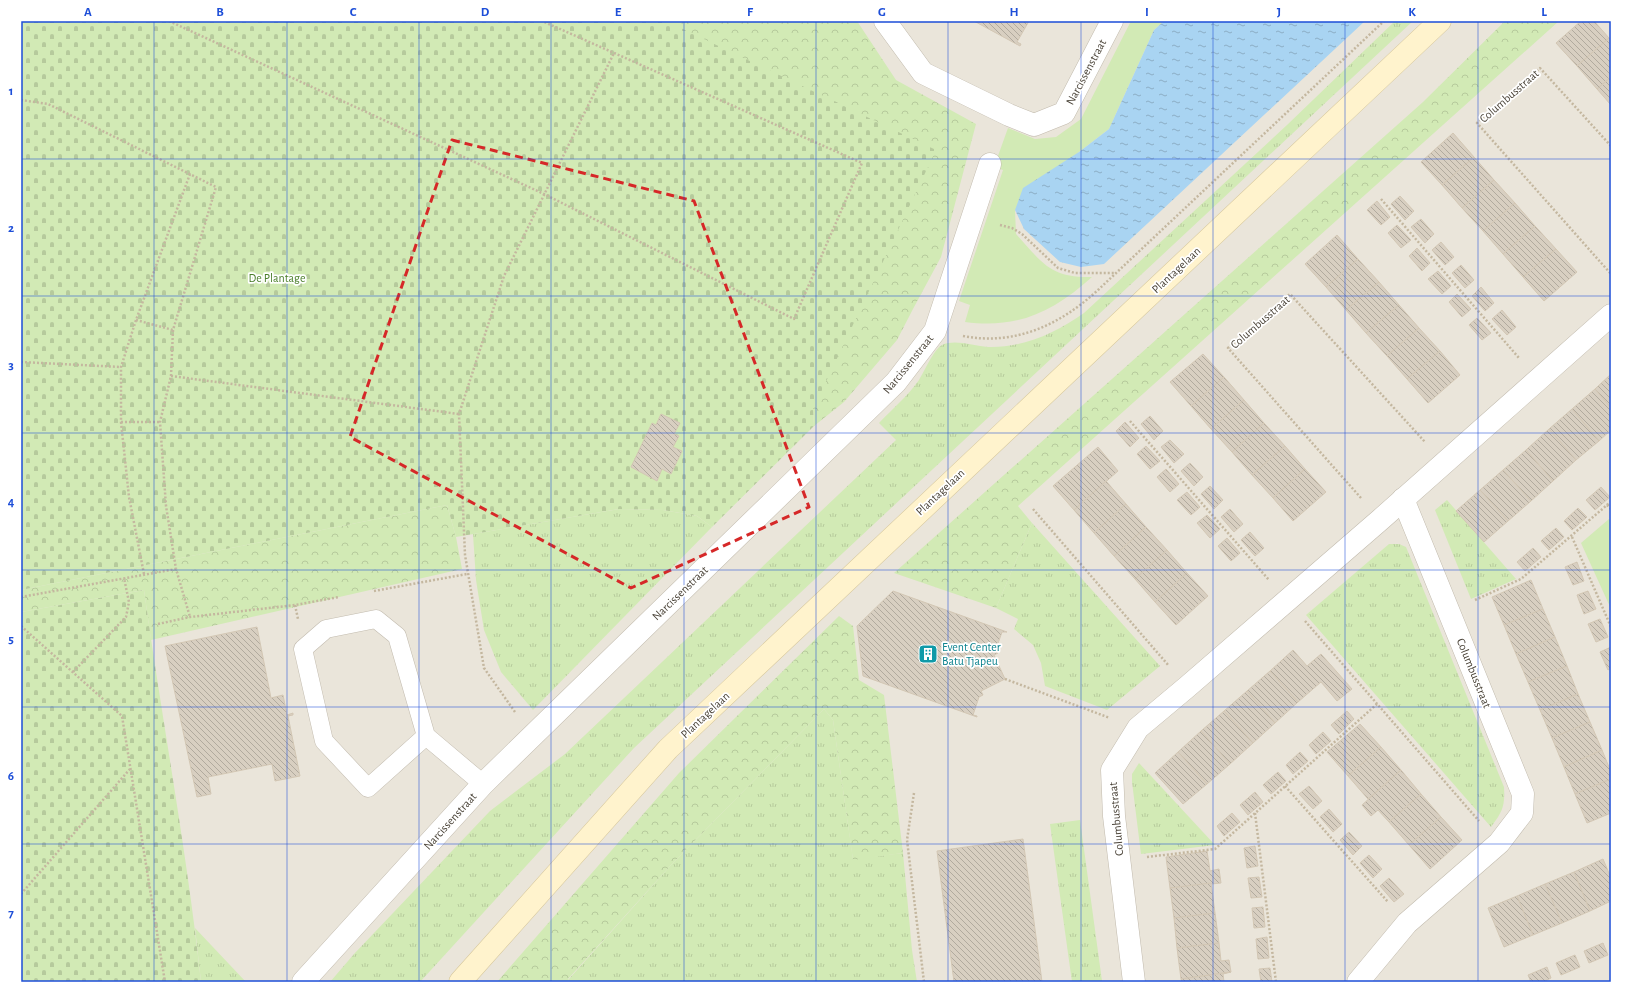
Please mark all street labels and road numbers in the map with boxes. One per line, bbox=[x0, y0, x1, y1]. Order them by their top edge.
street label: Narcissenstraat bbox=[1064, 37, 1108, 107]
street label: Columbusstraat bbox=[1477, 67, 1541, 125]
street label: Plantagelaan bbox=[1149, 245, 1203, 295]
street label: Columbusstraat bbox=[1228, 293, 1292, 351]
street label: Narcissenstraat bbox=[881, 332, 936, 396]
street label: Plantagelaan bbox=[913, 467, 967, 517]
street label: Narcissenstraat bbox=[650, 563, 710, 622]
street label: Columbusstraat bbox=[1455, 636, 1494, 710]
street label: Plantagelaan bbox=[678, 690, 732, 740]
street label: Columbusstraat bbox=[1107, 781, 1125, 856]
street label: Narcissenstraat bbox=[421, 790, 479, 852]

